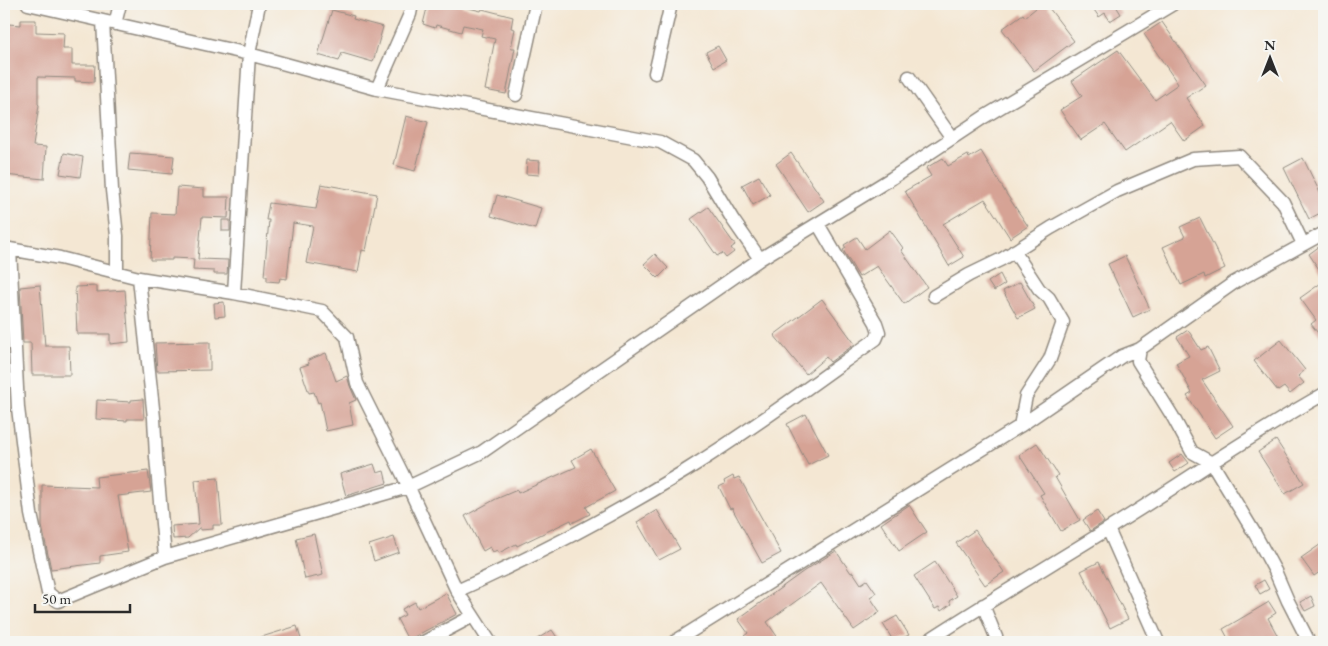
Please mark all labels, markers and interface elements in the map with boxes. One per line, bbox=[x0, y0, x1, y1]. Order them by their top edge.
north arrow bbox=[1246, 32, 1296, 82]
text: N bbox=[1264, 36, 1276, 54]
scale bar bbox=[35, 581, 130, 613]
text: 50 m bbox=[42, 589, 71, 608]

